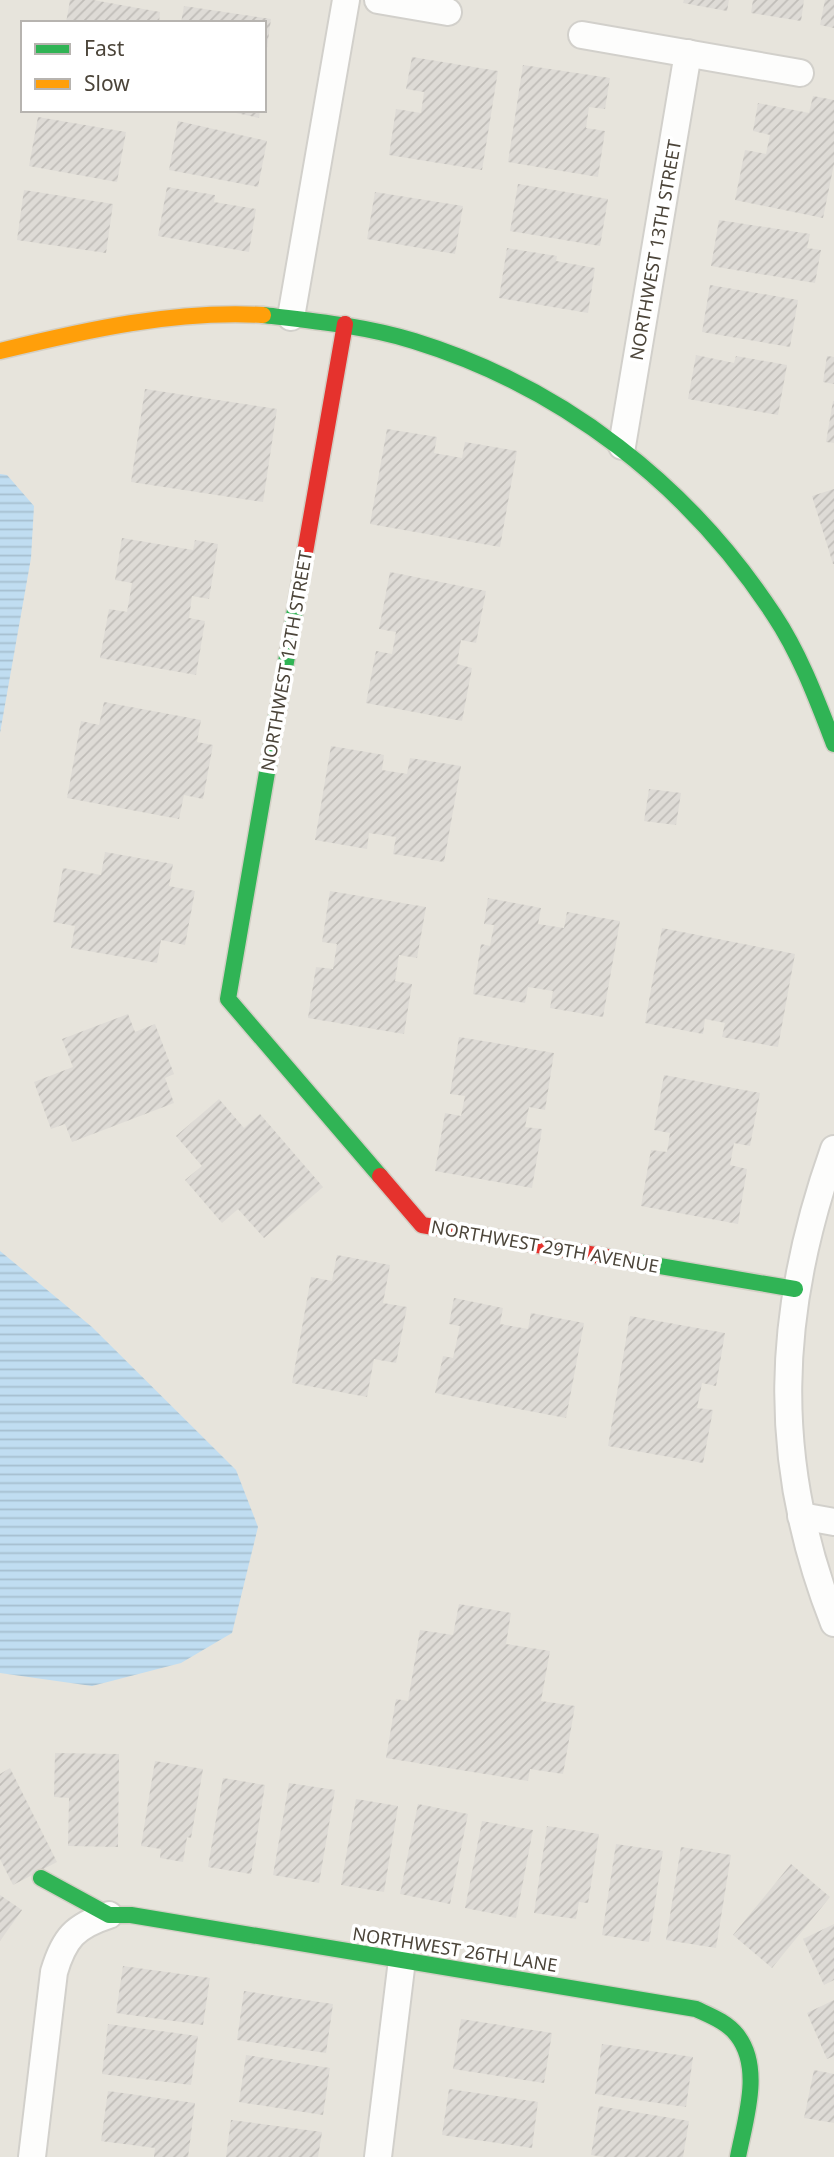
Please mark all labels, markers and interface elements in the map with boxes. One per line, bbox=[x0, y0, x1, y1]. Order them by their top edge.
legend bbox=[21, 21, 266, 112]
text: Fast bbox=[84, 34, 125, 62]
text: Slow bbox=[84, 69, 130, 97]
street label: NORTHWEST 13TH STREET bbox=[624, 138, 686, 362]
street label: NORTHWEST 12TH STREET bbox=[255, 549, 317, 773]
street label: NORTHWEST 29TH AVENUE bbox=[429, 1214, 661, 1278]
street label: NORTHWEST 26TH LANE bbox=[351, 1921, 559, 1977]

